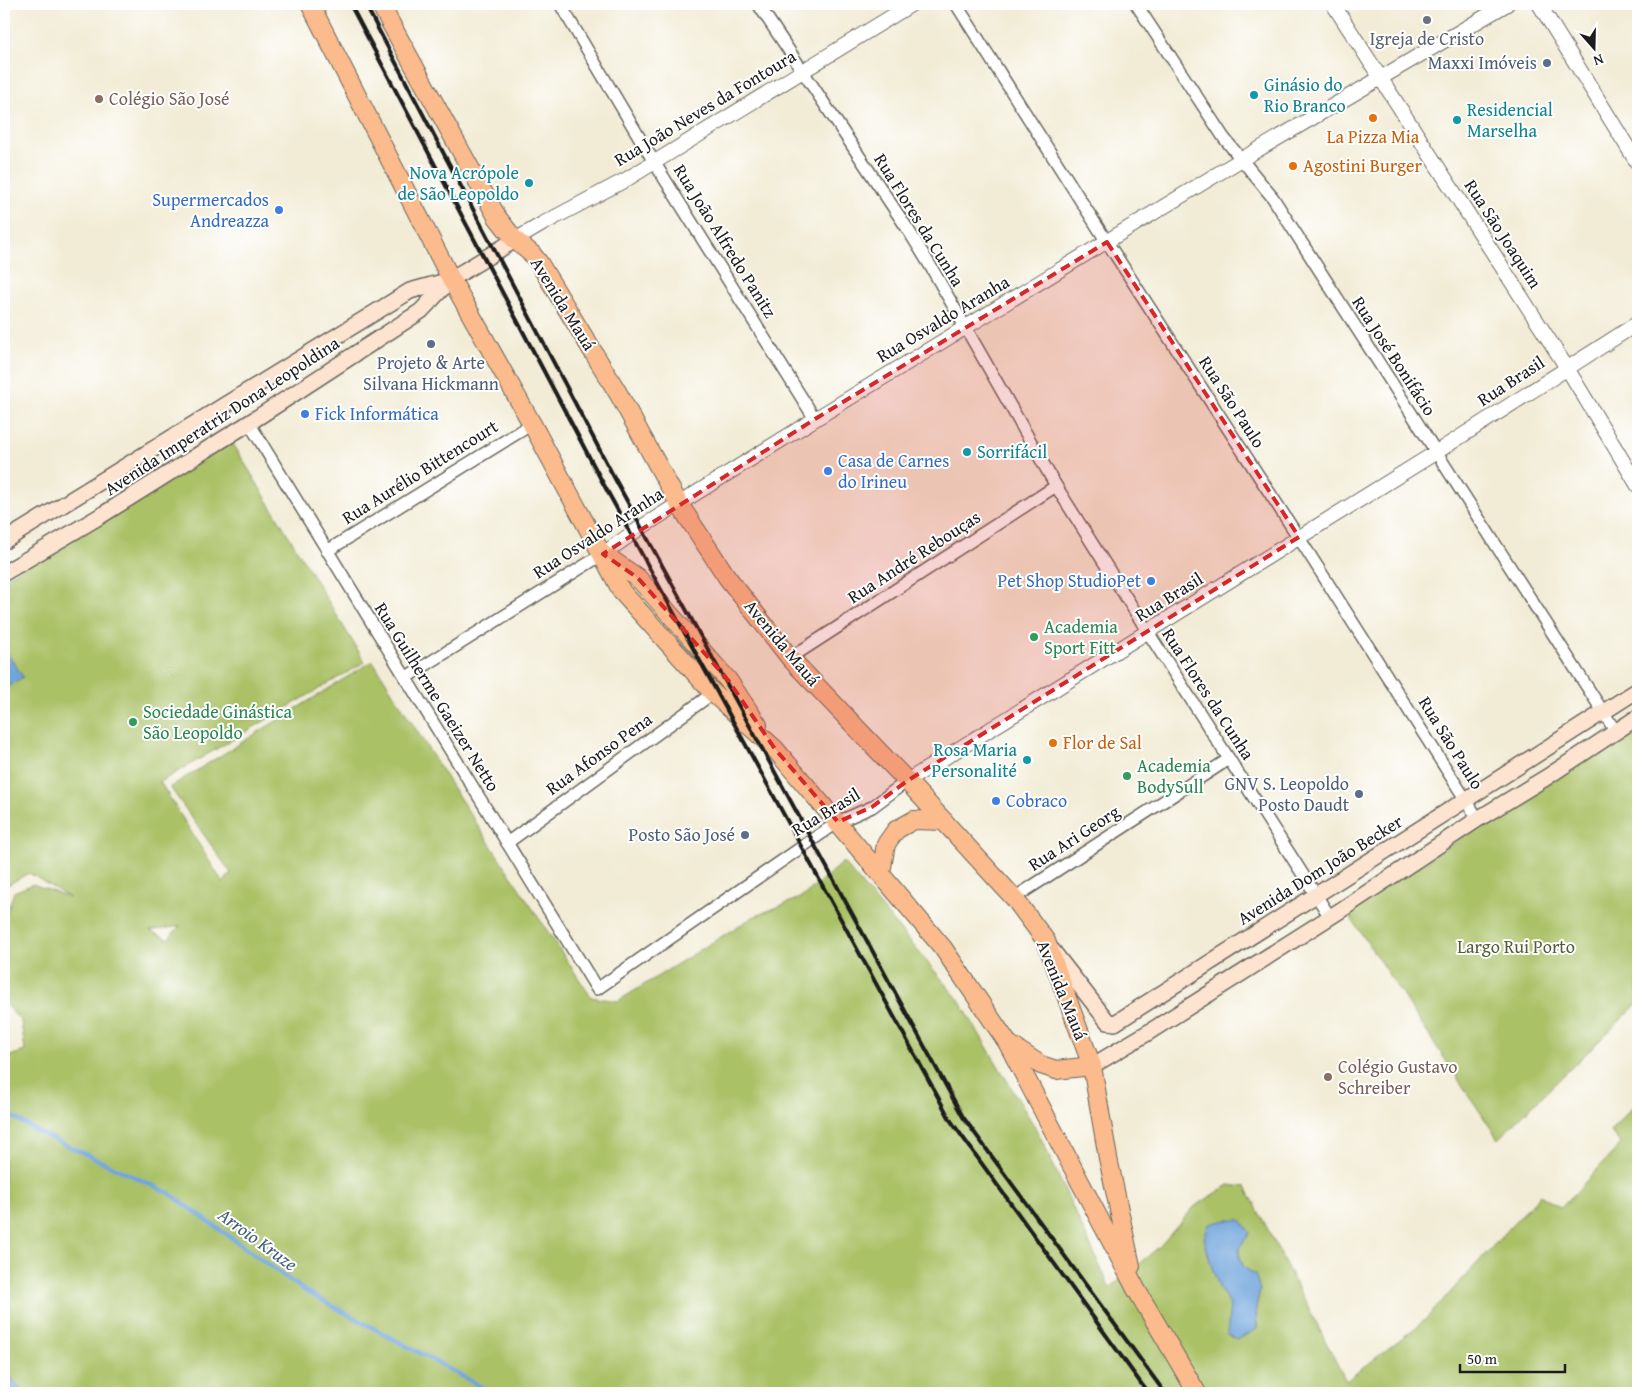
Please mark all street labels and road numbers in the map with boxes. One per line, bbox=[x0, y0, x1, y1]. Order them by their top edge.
street label: Rua João Neves da Fontoura bbox=[609, 42, 801, 173]
street label: Rua Flores da Cunha bbox=[868, 148, 972, 292]
street label: Rua João Alfredo Panitz bbox=[667, 159, 784, 323]
street label: Rua São Joaquim bbox=[1458, 174, 1549, 294]
street label: Avenida Mauá bbox=[524, 252, 603, 356]
street label: Rua Osvaldo Aranha bbox=[871, 268, 1015, 369]
street label: Rua José Bonifácio bbox=[1346, 290, 1443, 421]
street label: Avenida Imperatriz Dona Leopoldina bbox=[99, 329, 345, 502]
street label: Rua Brasil bbox=[1472, 349, 1550, 413]
street label: Rua São Paulo bbox=[1192, 350, 1272, 453]
street label: Rua Aurélio Bittencourt bbox=[336, 412, 504, 531]
street label: Rua Osvaldo Aranha bbox=[527, 480, 669, 585]
street label: Rua André Rebouças bbox=[842, 503, 986, 610]
street label: Rua Brasil bbox=[1129, 565, 1208, 628]
street label: Avenida Mauá bbox=[738, 593, 827, 692]
street label: Rua Guilherme Gaeizer Netto bbox=[368, 597, 507, 797]
street label: Rua Flores da Cunha bbox=[1156, 622, 1262, 765]
street label: Rua São Paulo bbox=[1412, 691, 1491, 794]
street label: Rua Afonso Pena bbox=[540, 705, 658, 801]
street label: Rua Brasil bbox=[786, 780, 865, 843]
street label: Rua Ari Georg bbox=[1023, 798, 1125, 877]
street label: Avenida Dom João Becker bbox=[1232, 807, 1408, 932]
street label: Avenida Mauá bbox=[1030, 936, 1095, 1044]

